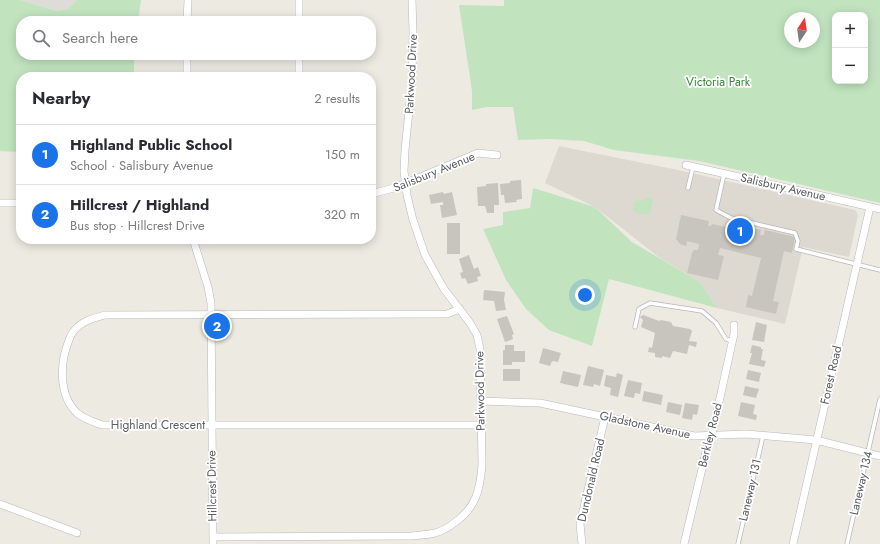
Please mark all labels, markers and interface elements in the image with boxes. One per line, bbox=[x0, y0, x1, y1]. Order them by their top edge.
north arrow bbox=[784, 12, 820, 48]
map controls bbox=[832, 12, 868, 84]
button: + bbox=[832, 12, 868, 48]
search box bbox=[16, 16, 376, 60]
icon: search bbox=[30, 27, 52, 49]
text: Search here bbox=[62, 27, 138, 49]
street label: Parkwood Drive bbox=[400, 34, 422, 114]
button: − bbox=[832, 48, 868, 84]
park label: Victoria Park bbox=[686, 73, 751, 91]
text: Nearby bbox=[32, 86, 90, 110]
text: 2 results bbox=[314, 89, 360, 108]
text: Highland Public School bbox=[70, 134, 232, 156]
text: 1 bbox=[42, 145, 48, 164]
text: 150 m bbox=[325, 145, 360, 164]
street label: Salisbury Avenue bbox=[390, 147, 478, 197]
text: School · Salisbury Avenue bbox=[70, 156, 213, 175]
street label: Salisbury Avenue bbox=[739, 168, 827, 206]
text: Hillcrest / Highland bbox=[70, 194, 209, 216]
text: 2 bbox=[41, 205, 49, 224]
text: 320 m bbox=[324, 205, 360, 224]
text: Bus stop · Hillcrest Drive bbox=[70, 216, 205, 235]
pin: 1 bbox=[727, 216, 753, 246]
your location bbox=[575, 285, 595, 305]
pin: 2 bbox=[204, 311, 230, 341]
street label: Forest Road bbox=[816, 344, 846, 406]
street label: Parkwood Drive bbox=[470, 351, 490, 431]
street label: Berkley Road bbox=[693, 401, 727, 469]
street label: Gladstone Avenue bbox=[598, 407, 692, 443]
street label: Highland Crescent bbox=[111, 416, 205, 434]
street label: Dundonald Road bbox=[573, 436, 609, 524]
street label: Laneway 134 bbox=[845, 449, 877, 517]
street label: Hillcrest Drive bbox=[202, 450, 222, 522]
street label: Laneway 131 bbox=[734, 457, 766, 523]

